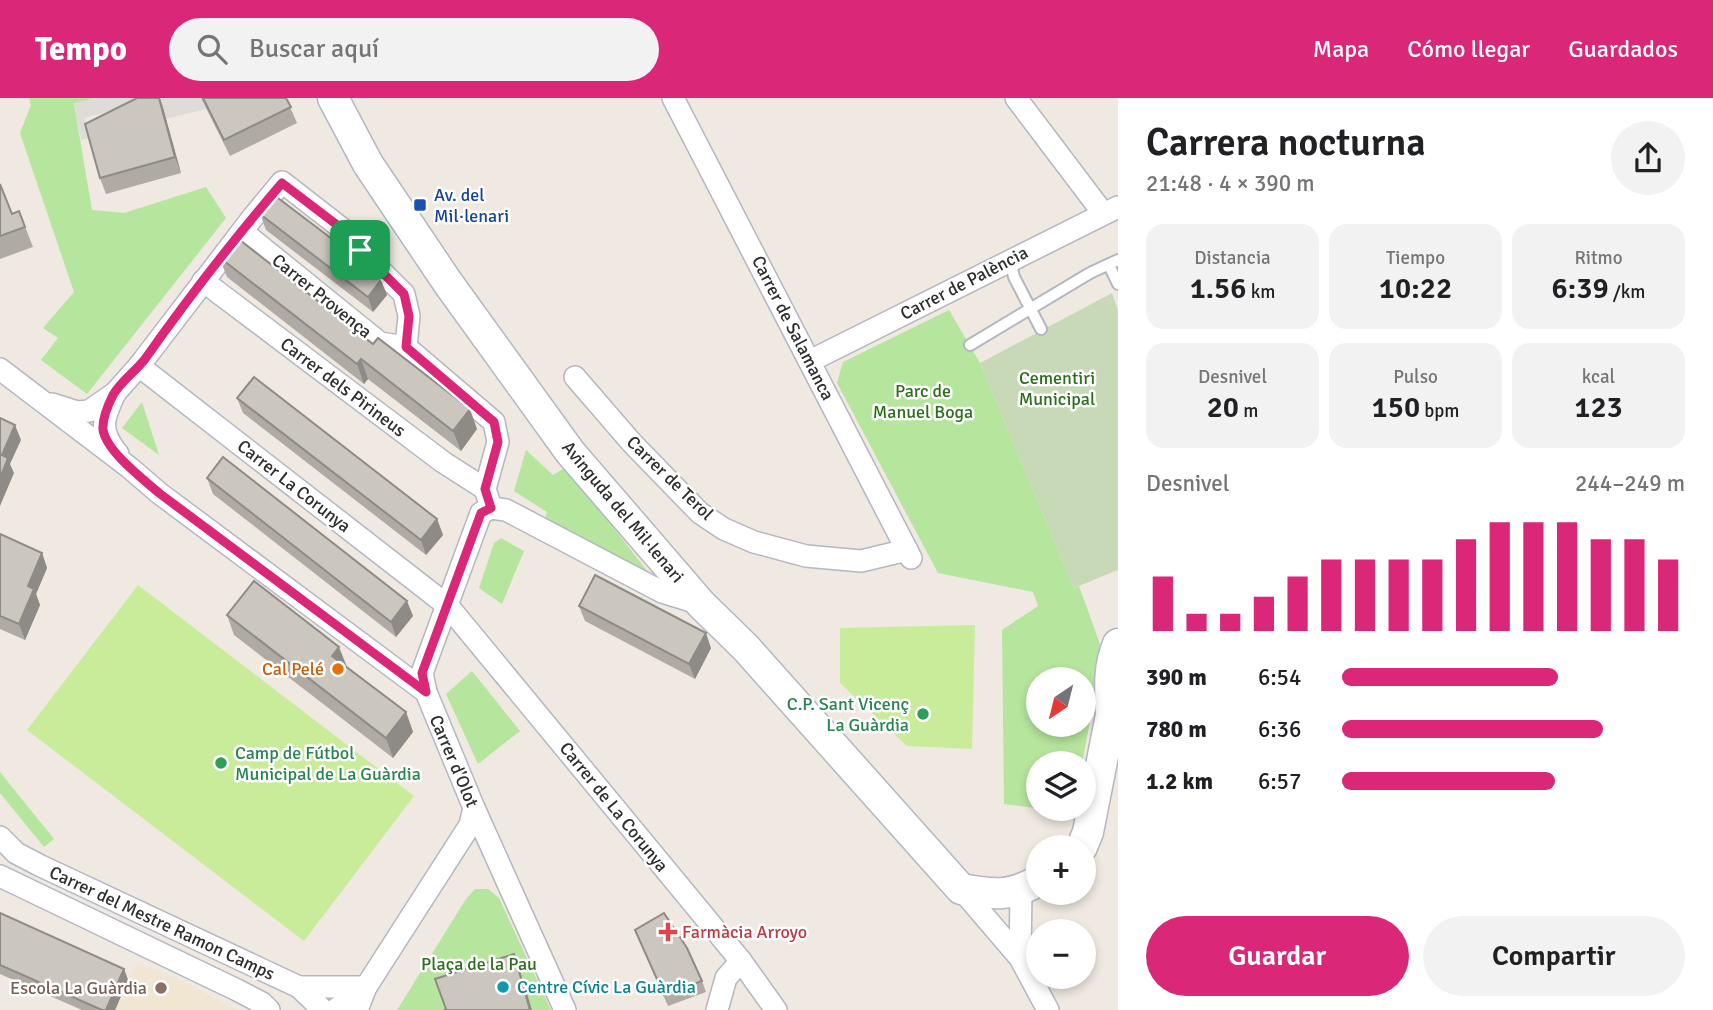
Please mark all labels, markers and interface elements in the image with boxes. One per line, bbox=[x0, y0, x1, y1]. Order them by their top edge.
search box bbox=[169, 18, 659, 81]
text: Tempo bbox=[35, 29, 127, 70]
icon: search bbox=[193, 30, 231, 68]
text: Buscar aquí bbox=[249, 33, 379, 65]
text: Mapa bbox=[1313, 34, 1369, 64]
text: Cómo llegar bbox=[1407, 34, 1530, 64]
text: Guardados bbox=[1568, 34, 1678, 64]
text: Carrera nocturna bbox=[1146, 119, 1426, 166]
button: share bbox=[1611, 121, 1685, 195]
text: 21:48 · 4 × 390 m bbox=[1146, 169, 1315, 198]
place label: Av. del Mil·lenari bbox=[434, 184, 509, 227]
marker: Av. del Mil·lenari bbox=[412, 197, 428, 213]
pin bbox=[330, 220, 390, 280]
icon: arrive bbox=[341, 231, 379, 269]
street label: Carrer de Palència bbox=[896, 241, 1032, 325]
text: Distancia bbox=[1194, 246, 1271, 270]
text: Tiempo bbox=[1386, 246, 1445, 270]
text: Ritmo bbox=[1574, 246, 1623, 270]
street label: Carrer Provença bbox=[268, 249, 376, 343]
street label: Carrer de Salamanca bbox=[747, 252, 839, 404]
text: 1.56 bbox=[1190, 270, 1247, 307]
text: 10:22 bbox=[1379, 270, 1452, 307]
text: 6:39 bbox=[1552, 270, 1609, 307]
text: km bbox=[1247, 280, 1275, 304]
text: /km bbox=[1609, 280, 1645, 304]
street label: Carrer dels Pirineus bbox=[276, 333, 410, 441]
text: Desnivel bbox=[1198, 365, 1267, 389]
text: Pulso bbox=[1393, 365, 1438, 389]
text: kcal bbox=[1582, 365, 1615, 389]
park label: Cementiri Municipal bbox=[1019, 367, 1095, 410]
park label: Parc de Manuel Boga bbox=[873, 380, 973, 423]
text: 20 bbox=[1207, 389, 1239, 426]
text: 150 bbox=[1371, 389, 1420, 426]
text: 123 bbox=[1574, 389, 1623, 426]
text: m bbox=[1239, 399, 1258, 423]
text: bpm bbox=[1420, 399, 1460, 423]
street label: Carrer de Terol bbox=[622, 431, 718, 525]
street label: Carrer La Corunya bbox=[233, 435, 355, 537]
street label: Avinguda del Mil·lenari bbox=[557, 437, 689, 587]
text: Desnivel bbox=[1146, 469, 1229, 498]
text: 244–249 m bbox=[1575, 469, 1685, 498]
place label: Cal Pelé bbox=[262, 658, 324, 680]
marker: Cal Pelé bbox=[330, 661, 346, 677]
text: 390 m bbox=[1146, 663, 1207, 692]
text: 6:54 bbox=[1258, 663, 1301, 692]
north arrow bbox=[1026, 667, 1096, 737]
map controls bbox=[1026, 667, 1096, 989]
place label: C.P. Sant Vicenç La Guàrdia bbox=[787, 693, 909, 736]
marker: C.P. Sant Vicenç La Guàrdia bbox=[915, 706, 931, 722]
street label: Carrer d'Olot bbox=[425, 712, 483, 810]
text: 780 m bbox=[1146, 715, 1207, 744]
text: 6:36 bbox=[1258, 715, 1301, 744]
street label: Carrer de La Corunya bbox=[555, 738, 673, 876]
place label: Camp de Fútbol Municipal de La Guàrdia bbox=[235, 742, 421, 785]
button: layers bbox=[1026, 751, 1096, 821]
marker: Camp de Fútbol Municipal de La Guàrdia bbox=[213, 755, 229, 771]
text: 1.2 km bbox=[1146, 767, 1213, 796]
text: 6:57 bbox=[1258, 767, 1301, 796]
button: + bbox=[1026, 835, 1096, 905]
street label: Carrer del Mestre Ramon Camps bbox=[46, 861, 278, 985]
button: Guardar bbox=[1146, 916, 1409, 996]
button: Compartir bbox=[1423, 916, 1685, 996]
button: − bbox=[1026, 919, 1096, 989]
place label: Farmàcia Arroyo bbox=[682, 921, 807, 943]
marker: Farmàcia Arroyo bbox=[660, 924, 676, 940]
park label: Plaça de la Pau bbox=[421, 953, 537, 975]
place label: Centre Cívic La Guàrdia bbox=[517, 976, 696, 998]
place label: Escola La Guàrdia bbox=[10, 977, 147, 999]
marker: Centre Cívic La Guàrdia bbox=[495, 979, 511, 995]
marker: Escola La Guàrdia bbox=[153, 980, 169, 996]

